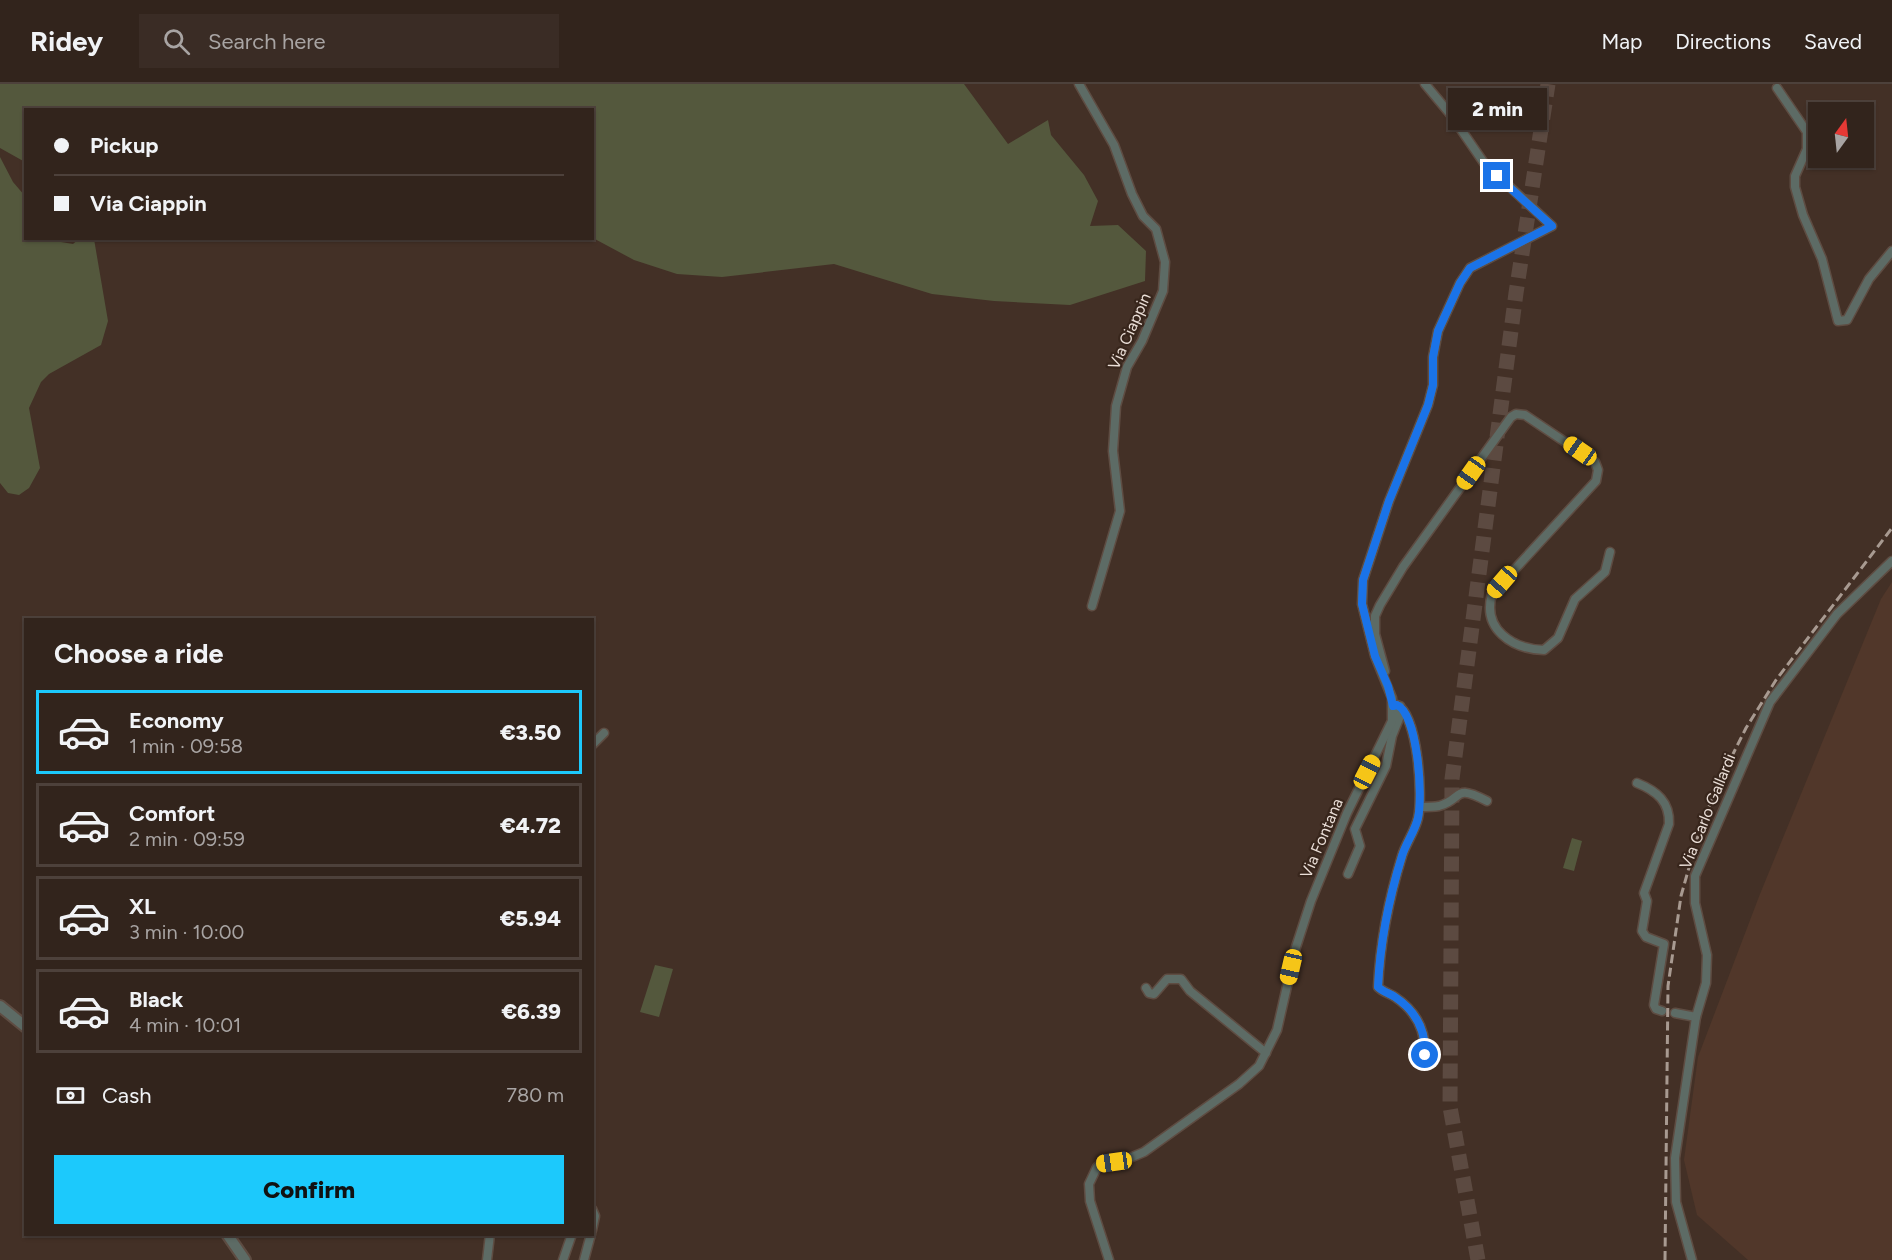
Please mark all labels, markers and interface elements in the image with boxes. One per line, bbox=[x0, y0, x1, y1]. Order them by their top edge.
search box bbox=[139, 14, 559, 68]
text: Ridey bbox=[30, 24, 103, 58]
icon: search bbox=[160, 25, 193, 58]
text: Search here bbox=[208, 28, 326, 55]
text: Map bbox=[1601, 29, 1642, 54]
text: Directions bbox=[1675, 29, 1771, 54]
text: Saved bbox=[1804, 29, 1862, 54]
callout: 2 min bbox=[1448, 89, 1546, 131]
text: 2 min bbox=[1472, 97, 1523, 121]
north arrow bbox=[1808, 102, 1874, 168]
map controls bbox=[1808, 102, 1874, 168]
text: Pickup bbox=[90, 132, 159, 159]
route end bbox=[1483, 162, 1510, 189]
text: Via Ciappin bbox=[90, 190, 207, 217]
street label: Via Ciappin bbox=[1104, 290, 1155, 372]
car bbox=[1560, 433, 1600, 469]
car bbox=[1453, 453, 1489, 493]
car bbox=[1483, 563, 1521, 601]
text: Choose a ride bbox=[54, 637, 223, 670]
icon: car bbox=[57, 705, 111, 759]
text: Economy bbox=[129, 707, 224, 734]
text: €3.50 bbox=[500, 719, 561, 746]
text: 1 min · 09:58 bbox=[129, 734, 243, 758]
street label: Via Carlo Gallardi bbox=[1676, 751, 1739, 872]
car bbox=[1351, 752, 1383, 792]
street label: Via Fontana bbox=[1296, 795, 1347, 881]
icon: car bbox=[57, 798, 111, 852]
text: Comfort bbox=[129, 800, 215, 827]
text: €4.72 bbox=[500, 812, 561, 839]
text: 2 min · 09:59 bbox=[129, 827, 245, 851]
icon: car bbox=[57, 891, 111, 945]
text: XL bbox=[129, 893, 156, 920]
text: €5.94 bbox=[500, 905, 561, 932]
text: 3 min · 10:00 bbox=[129, 920, 244, 944]
car bbox=[1278, 947, 1304, 987]
icon: car bbox=[57, 984, 111, 1038]
text: Black bbox=[129, 986, 183, 1013]
text: €6.39 bbox=[501, 998, 561, 1025]
text: 4 min · 10:01 bbox=[129, 1013, 241, 1037]
route start bbox=[1411, 1041, 1438, 1068]
icon: cash bbox=[54, 1079, 87, 1112]
text: Cash bbox=[102, 1082, 152, 1109]
text: 780 m bbox=[506, 1083, 564, 1107]
car bbox=[1095, 1151, 1133, 1173]
button: Confirm bbox=[54, 1155, 564, 1224]

